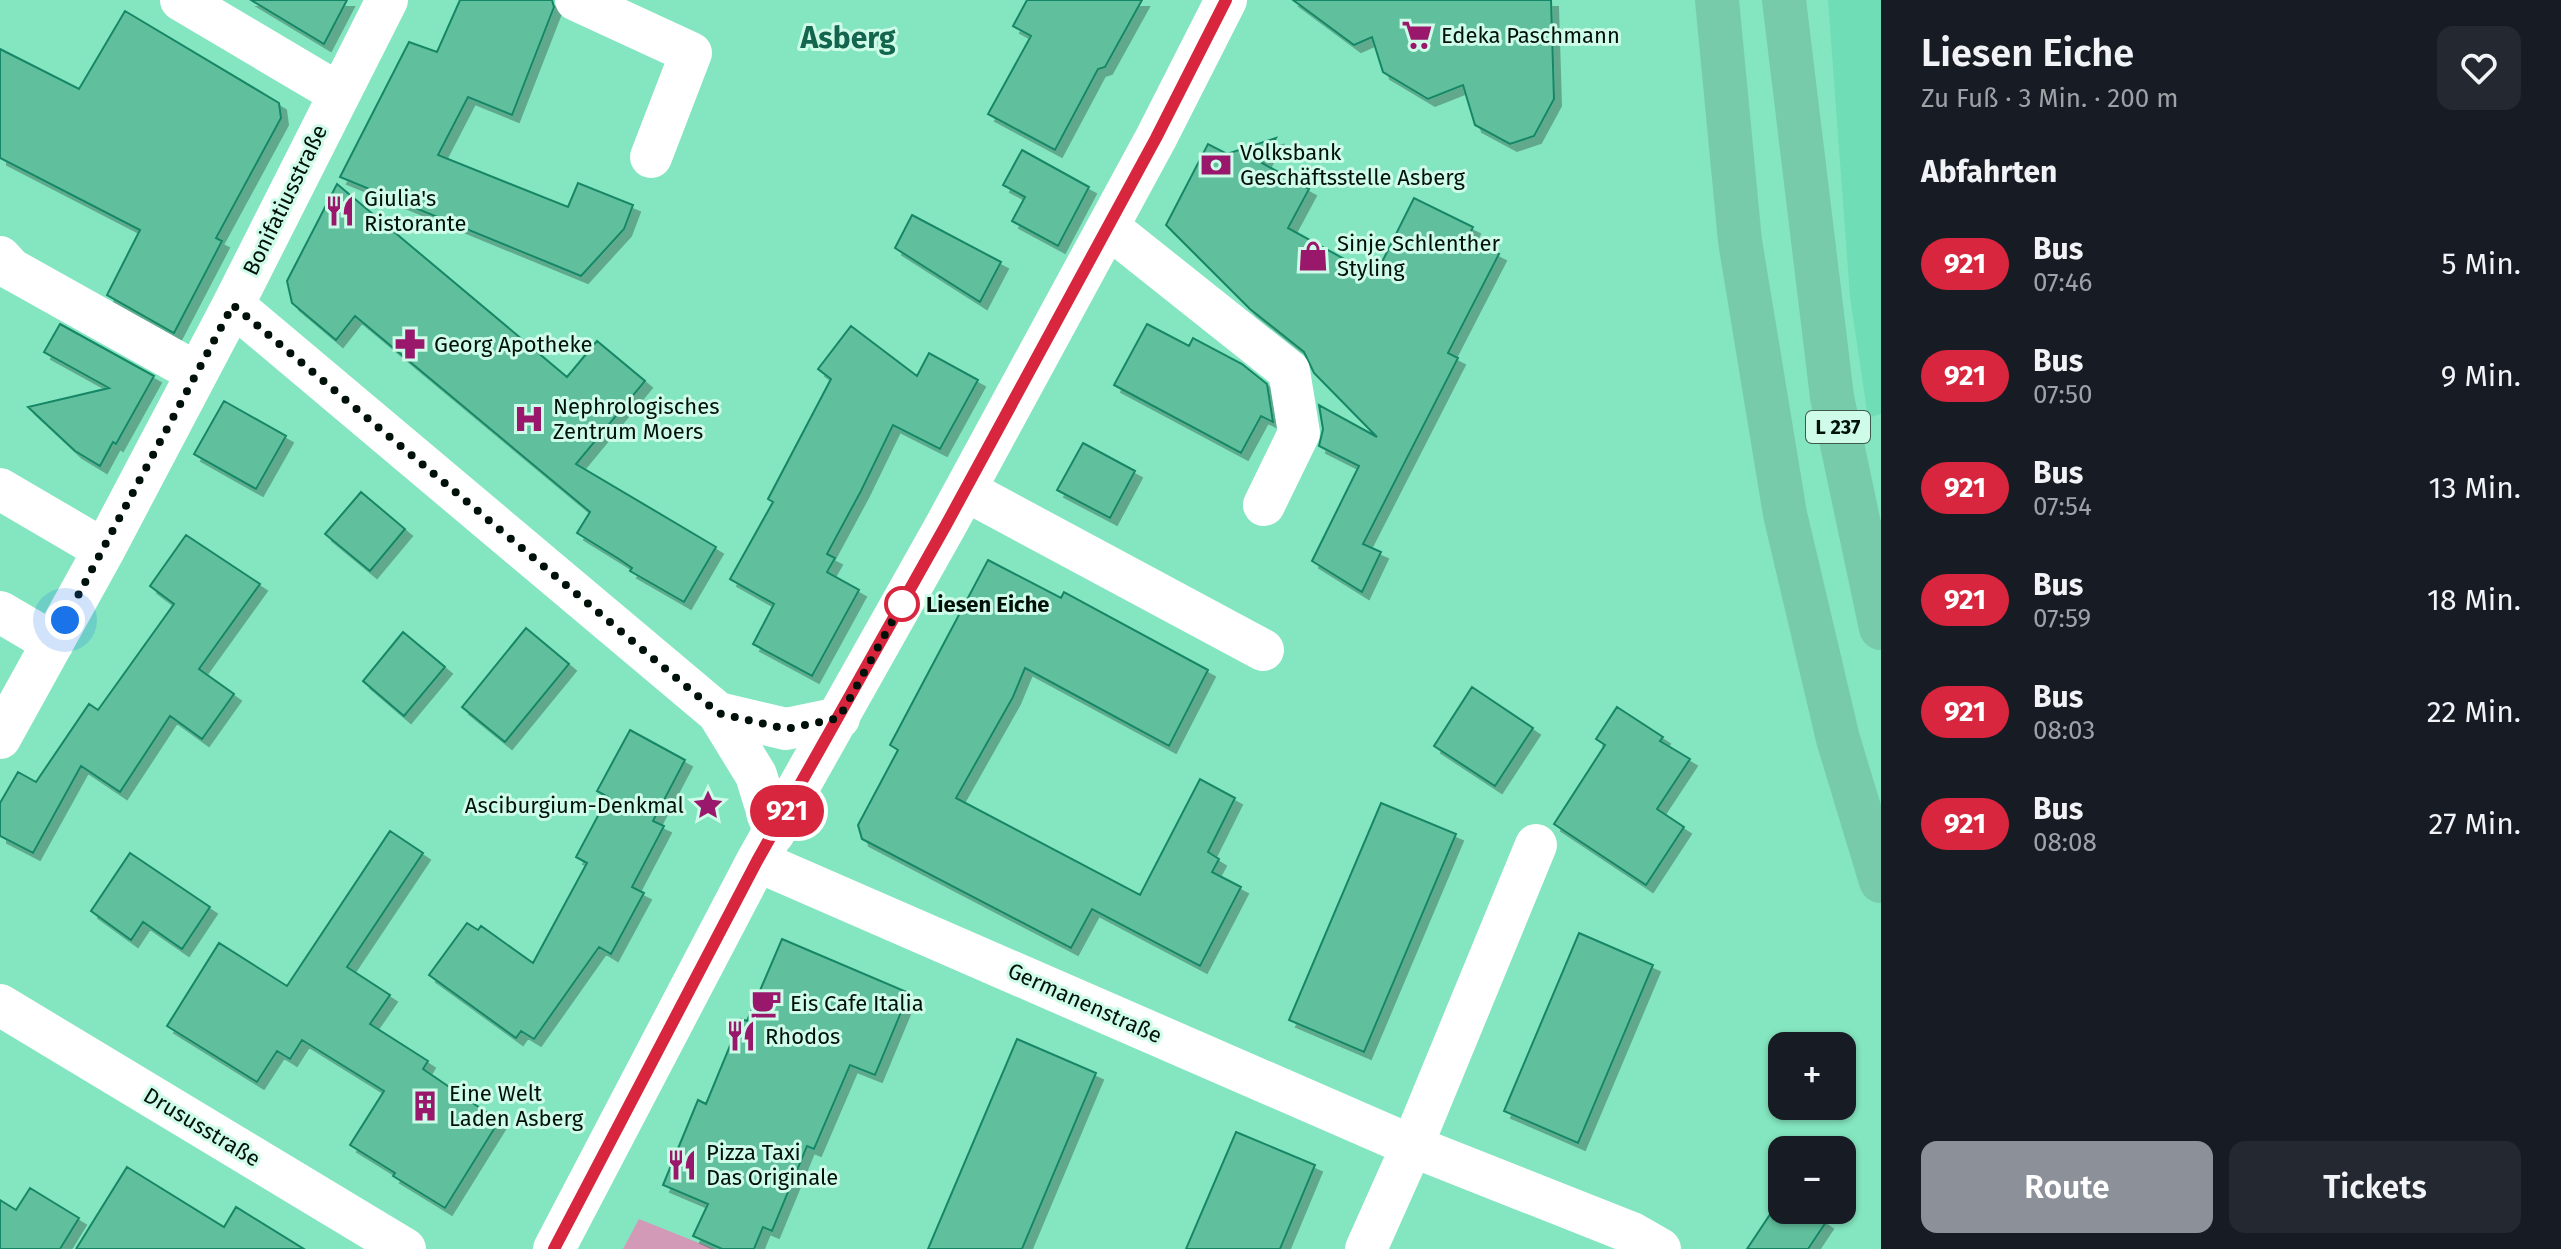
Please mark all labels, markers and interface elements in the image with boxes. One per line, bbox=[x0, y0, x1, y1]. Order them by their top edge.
supermarket icon: Edeka Paschmann bbox=[1400, 18, 1434, 52]
district label: Asberg bbox=[800, 20, 896, 56]
place label: Edeka Paschmann bbox=[1441, 22, 1620, 49]
button: heart bbox=[2437, 26, 2521, 110]
text: Liesen Eiche bbox=[1921, 30, 2134, 76]
text: Zu Fuß · 3 Min. · 200 m bbox=[1921, 83, 2178, 114]
street label: Bonifatiusstraße bbox=[237, 120, 333, 280]
place label: Volksbank Geschäftsstelle Asberg bbox=[1240, 139, 1465, 191]
bank icon: Volksbank Geschäftsstelle Asberg bbox=[1199, 148, 1233, 182]
text: Abfahrten bbox=[1921, 154, 2057, 190]
place label: Giulia's Ristorante bbox=[364, 185, 466, 237]
restaurant icon: Giulia's Ristorante bbox=[323, 194, 357, 228]
place label: Sinje Schlenther Styling bbox=[1337, 230, 1501, 282]
text: Bus bbox=[2033, 231, 2083, 267]
shop icon: Sinje Schlenther Styling bbox=[1296, 239, 1330, 273]
text: 5 Min. bbox=[2441, 246, 2521, 282]
text: 921 bbox=[1944, 247, 1986, 280]
text: 07:46 bbox=[2033, 267, 2092, 298]
pharmacy icon: Georg Apotheke bbox=[393, 327, 427, 361]
place label: Georg Apotheke bbox=[434, 331, 593, 358]
text: Bus bbox=[2033, 343, 2083, 379]
text: 9 Min. bbox=[2441, 358, 2521, 394]
text: 921 bbox=[1944, 359, 1986, 392]
text: 07:50 bbox=[2033, 379, 2092, 410]
place label: Nephrologisches Zentrum Moers bbox=[553, 393, 719, 445]
hospital icon: Nephrologisches Zentrum Moers bbox=[512, 402, 546, 436]
road number: L 237 bbox=[1806, 411, 1870, 443]
text: Bus bbox=[2033, 455, 2083, 491]
text: 13 Min. bbox=[2429, 470, 2521, 506]
text: 921 bbox=[1944, 471, 1986, 504]
text: 07:54 bbox=[2033, 491, 2092, 522]
text: Bus bbox=[2033, 567, 2083, 603]
text: 18 Min. bbox=[2427, 582, 2521, 618]
text: 921 bbox=[1944, 583, 1986, 616]
marker: Liesen Eiche bbox=[885, 587, 919, 621]
place label: Liesen Eiche bbox=[926, 591, 1049, 618]
your location bbox=[45, 600, 85, 640]
text: 07:59 bbox=[2033, 603, 2091, 634]
text: Bus bbox=[2033, 679, 2083, 715]
text: 22 Min. bbox=[2427, 694, 2521, 730]
text: 921 bbox=[1944, 695, 1986, 728]
text: 08:03 bbox=[2033, 715, 2095, 746]
line badge: 921 bbox=[741, 785, 833, 837]
place icon: Asciburgium-Denkmal bbox=[691, 788, 725, 822]
text: Bus bbox=[2033, 791, 2083, 827]
place label: Asciburgium-Denkmal bbox=[465, 792, 684, 819]
text: 921 bbox=[766, 794, 808, 827]
text: 27 Min. bbox=[2429, 806, 2521, 842]
text: 921 bbox=[1944, 807, 1986, 840]
text: 08:08 bbox=[2033, 827, 2097, 858]
street label: Germanenstraße bbox=[1004, 957, 1166, 1049]
cafe icon: Eis Cafe Italia bbox=[749, 986, 783, 1020]
place label: Eis Cafe Italia bbox=[790, 990, 924, 1017]
restaurant icon: Rhodos bbox=[724, 1019, 758, 1053]
place label: Rhodos bbox=[765, 1023, 840, 1050]
map controls bbox=[1768, 1032, 1856, 1224]
button: + bbox=[1768, 1032, 1856, 1120]
place label: Eine Welt Laden Asberg bbox=[449, 1080, 584, 1132]
street label: Drususstraße bbox=[139, 1082, 265, 1172]
building icon: Eine Welt Laden Asberg bbox=[408, 1089, 442, 1123]
button: − bbox=[1768, 1136, 1856, 1224]
place label: Pizza Taxi Das Originale bbox=[706, 1139, 838, 1191]
button: Route bbox=[1921, 1141, 2213, 1233]
button: Tickets bbox=[2229, 1141, 2521, 1233]
restaurant icon: Pizza Taxi Das Originale bbox=[665, 1148, 699, 1182]

